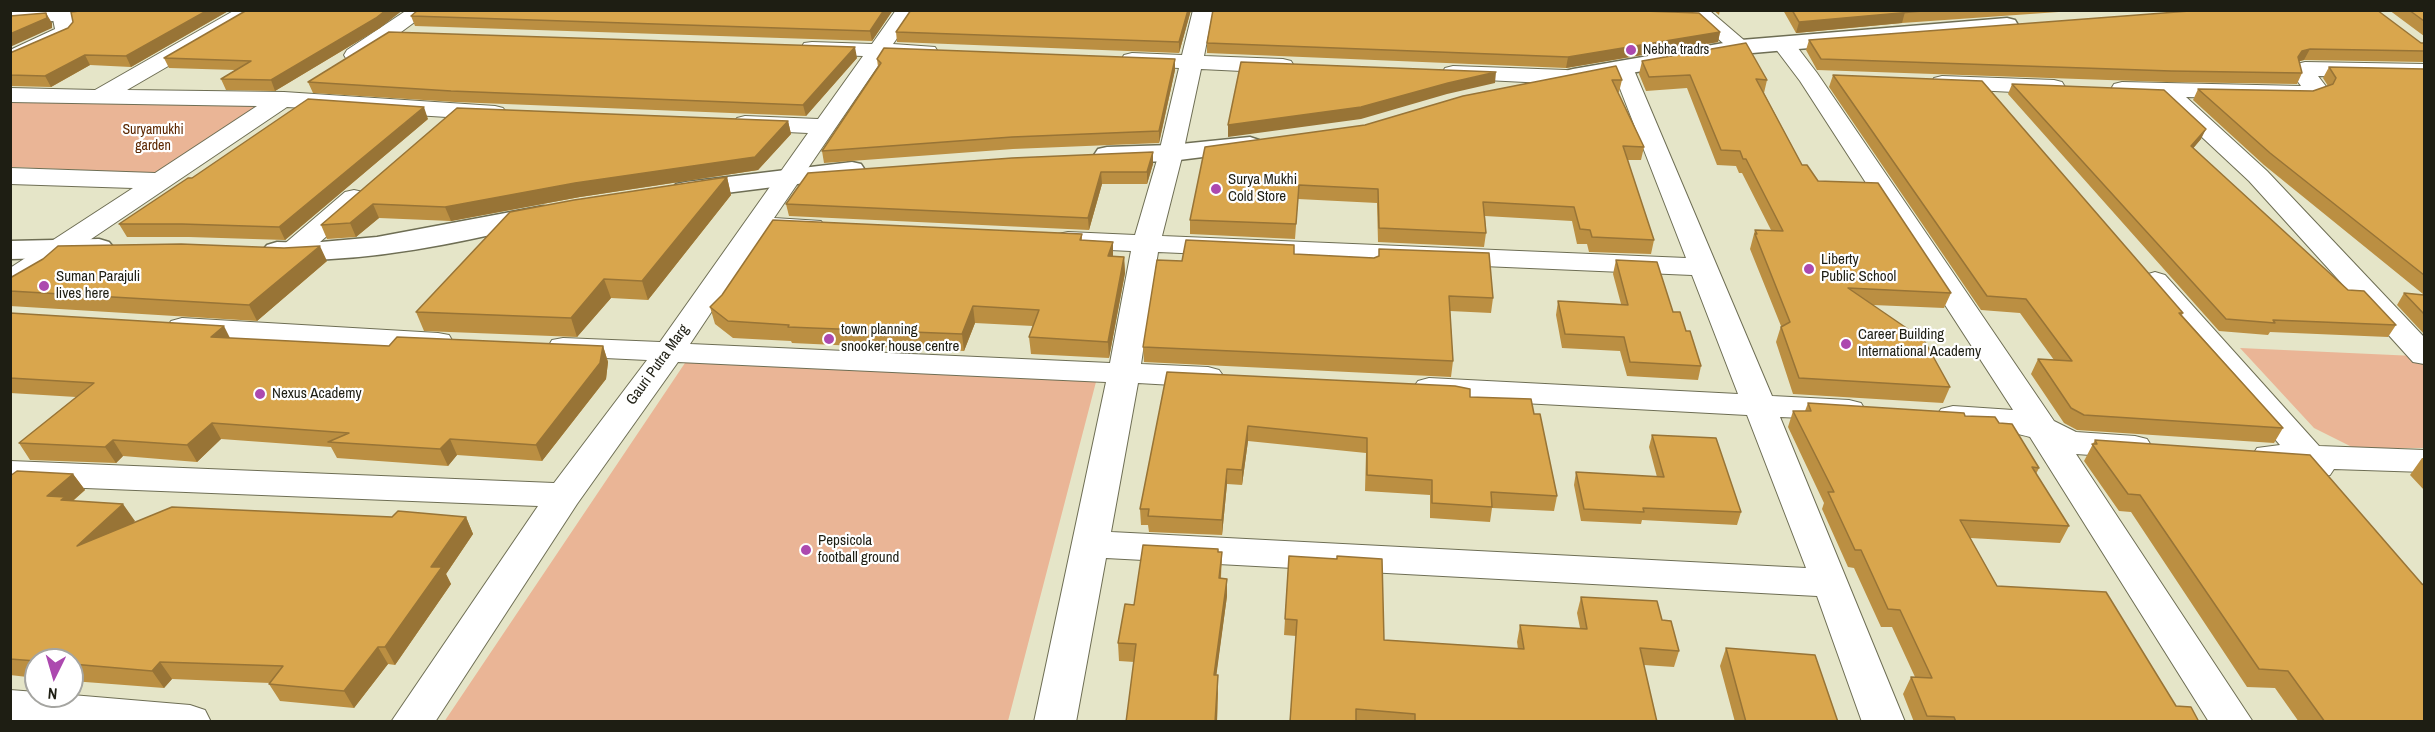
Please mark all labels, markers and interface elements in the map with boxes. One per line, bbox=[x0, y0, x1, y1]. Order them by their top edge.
place label: Nebha tradrs bbox=[1643, 42, 1709, 58]
marker: Nebha tradrs bbox=[1624, 43, 1638, 57]
park label: Suryamukhi garden bbox=[122, 122, 184, 154]
place label: Surya Mukhi Cold Store bbox=[1228, 171, 1297, 206]
marker: Surya Mukhi Cold Store bbox=[1209, 182, 1223, 196]
place label: Liberty Public School bbox=[1821, 251, 1896, 286]
marker: Liberty Public School bbox=[1802, 262, 1816, 276]
place label: Suman Parajuli lives here bbox=[56, 268, 140, 303]
marker: Suman Parajuli lives here bbox=[37, 279, 51, 293]
street label: Gauri Putra Marg bbox=[623, 321, 693, 409]
place label: town planning snooker house centre bbox=[841, 321, 959, 356]
place label: Career Building International Academy bbox=[1858, 326, 1981, 361]
marker: town planning snooker house centre bbox=[822, 332, 836, 346]
marker: Career Building International Academy bbox=[1839, 337, 1853, 351]
place label: Nexus Academy bbox=[272, 385, 362, 403]
marker: Nexus Academy bbox=[253, 387, 267, 401]
place label: Pepsicola football ground bbox=[818, 532, 899, 567]
marker: Pepsicola football ground bbox=[799, 543, 813, 557]
north arrow bbox=[24, 648, 84, 708]
text: N bbox=[47, 683, 58, 705]

